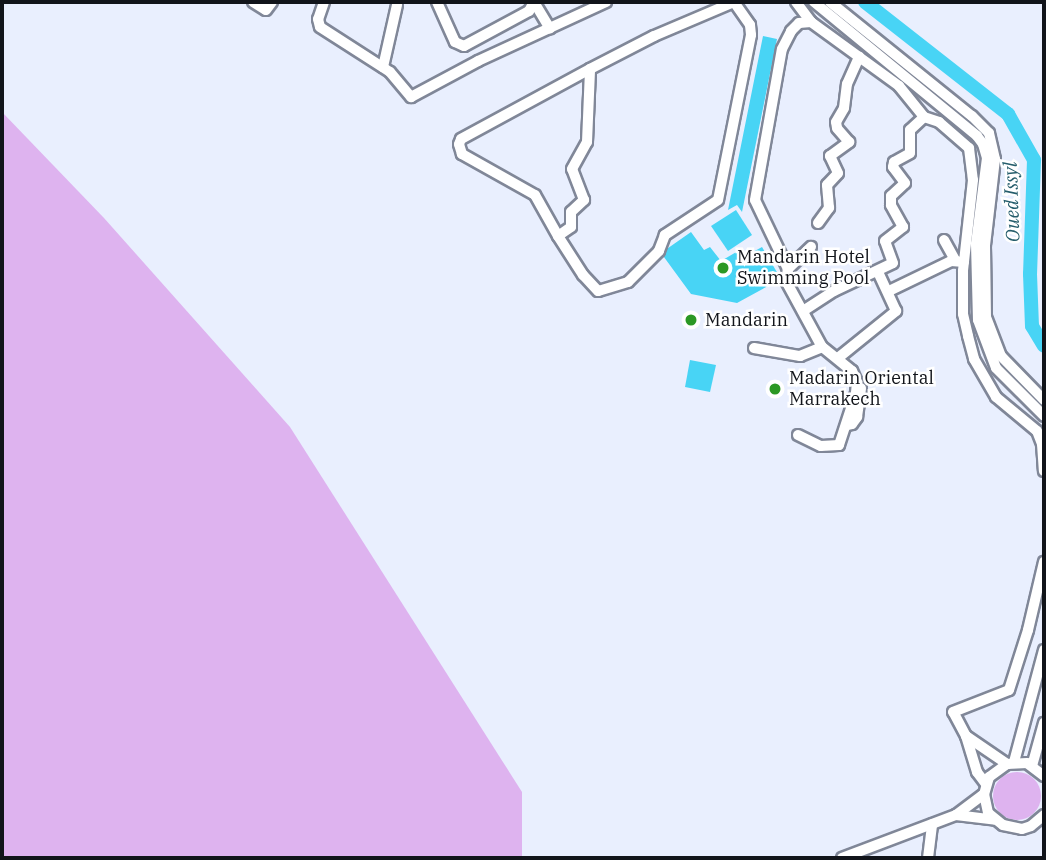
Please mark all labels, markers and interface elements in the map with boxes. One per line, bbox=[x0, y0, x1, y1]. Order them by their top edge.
water label: Oued Issyl bbox=[999, 162, 1025, 242]
place label: Mandarin Hotel Swimming Pool bbox=[737, 247, 870, 290]
marker: Mandarin Hotel Swimming Pool bbox=[715, 260, 731, 276]
place label: Mandarin bbox=[705, 309, 788, 331]
marker: Mandarin bbox=[683, 312, 699, 328]
place label: Madarin Oriental Marrakech bbox=[789, 368, 934, 410]
marker: Madarin Oriental Marrakech bbox=[767, 381, 783, 397]

